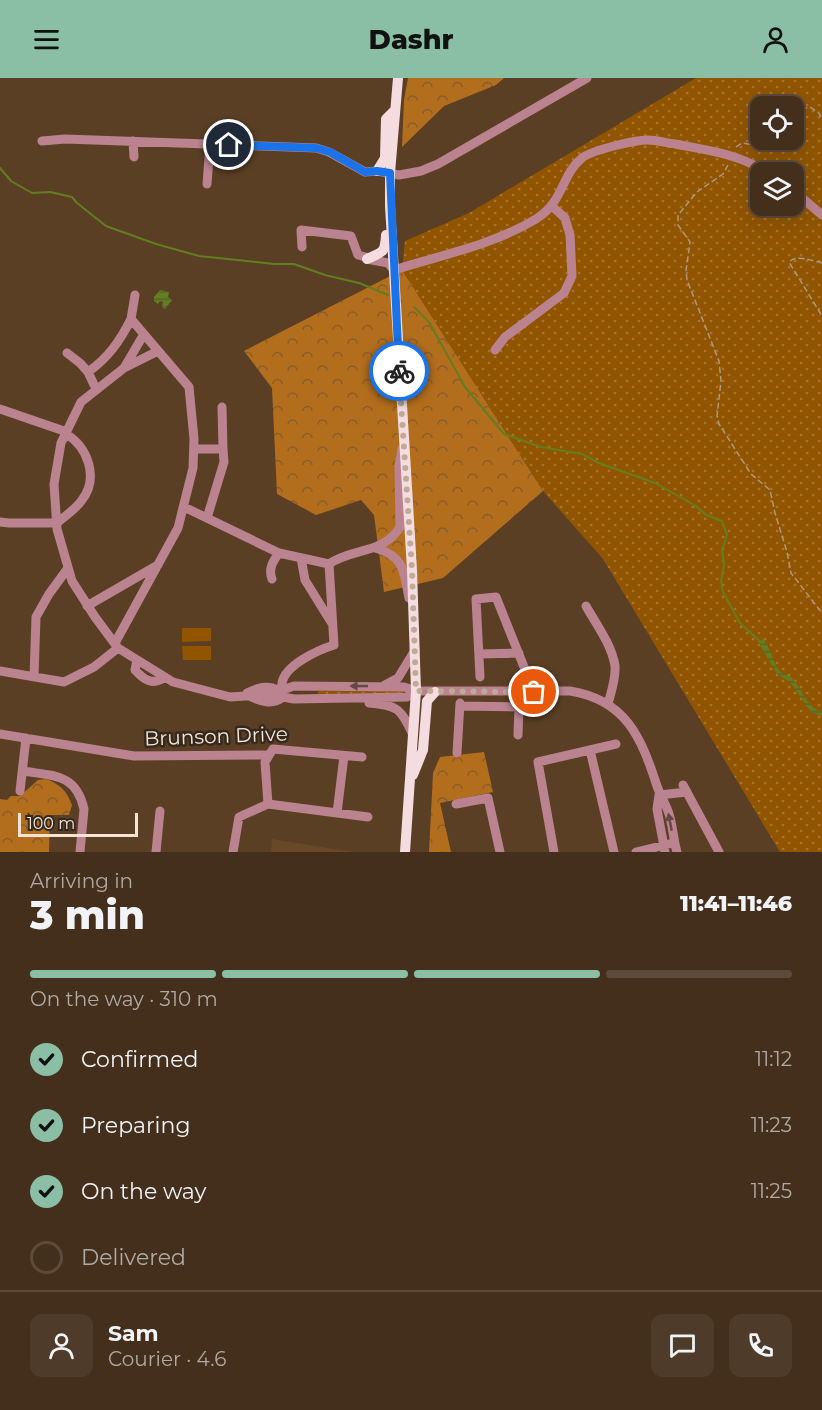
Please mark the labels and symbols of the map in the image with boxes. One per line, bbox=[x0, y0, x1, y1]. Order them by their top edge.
pin bbox=[203, 119, 254, 170]
courier bbox=[369, 341, 429, 401]
pin bbox=[508, 666, 559, 717]
one-way arrow bbox=[349, 681, 368, 691]
street label: Brunson Drive bbox=[144, 722, 288, 750]
scale bar bbox=[18, 810, 138, 838]
one-way arrow bbox=[665, 813, 674, 832]

